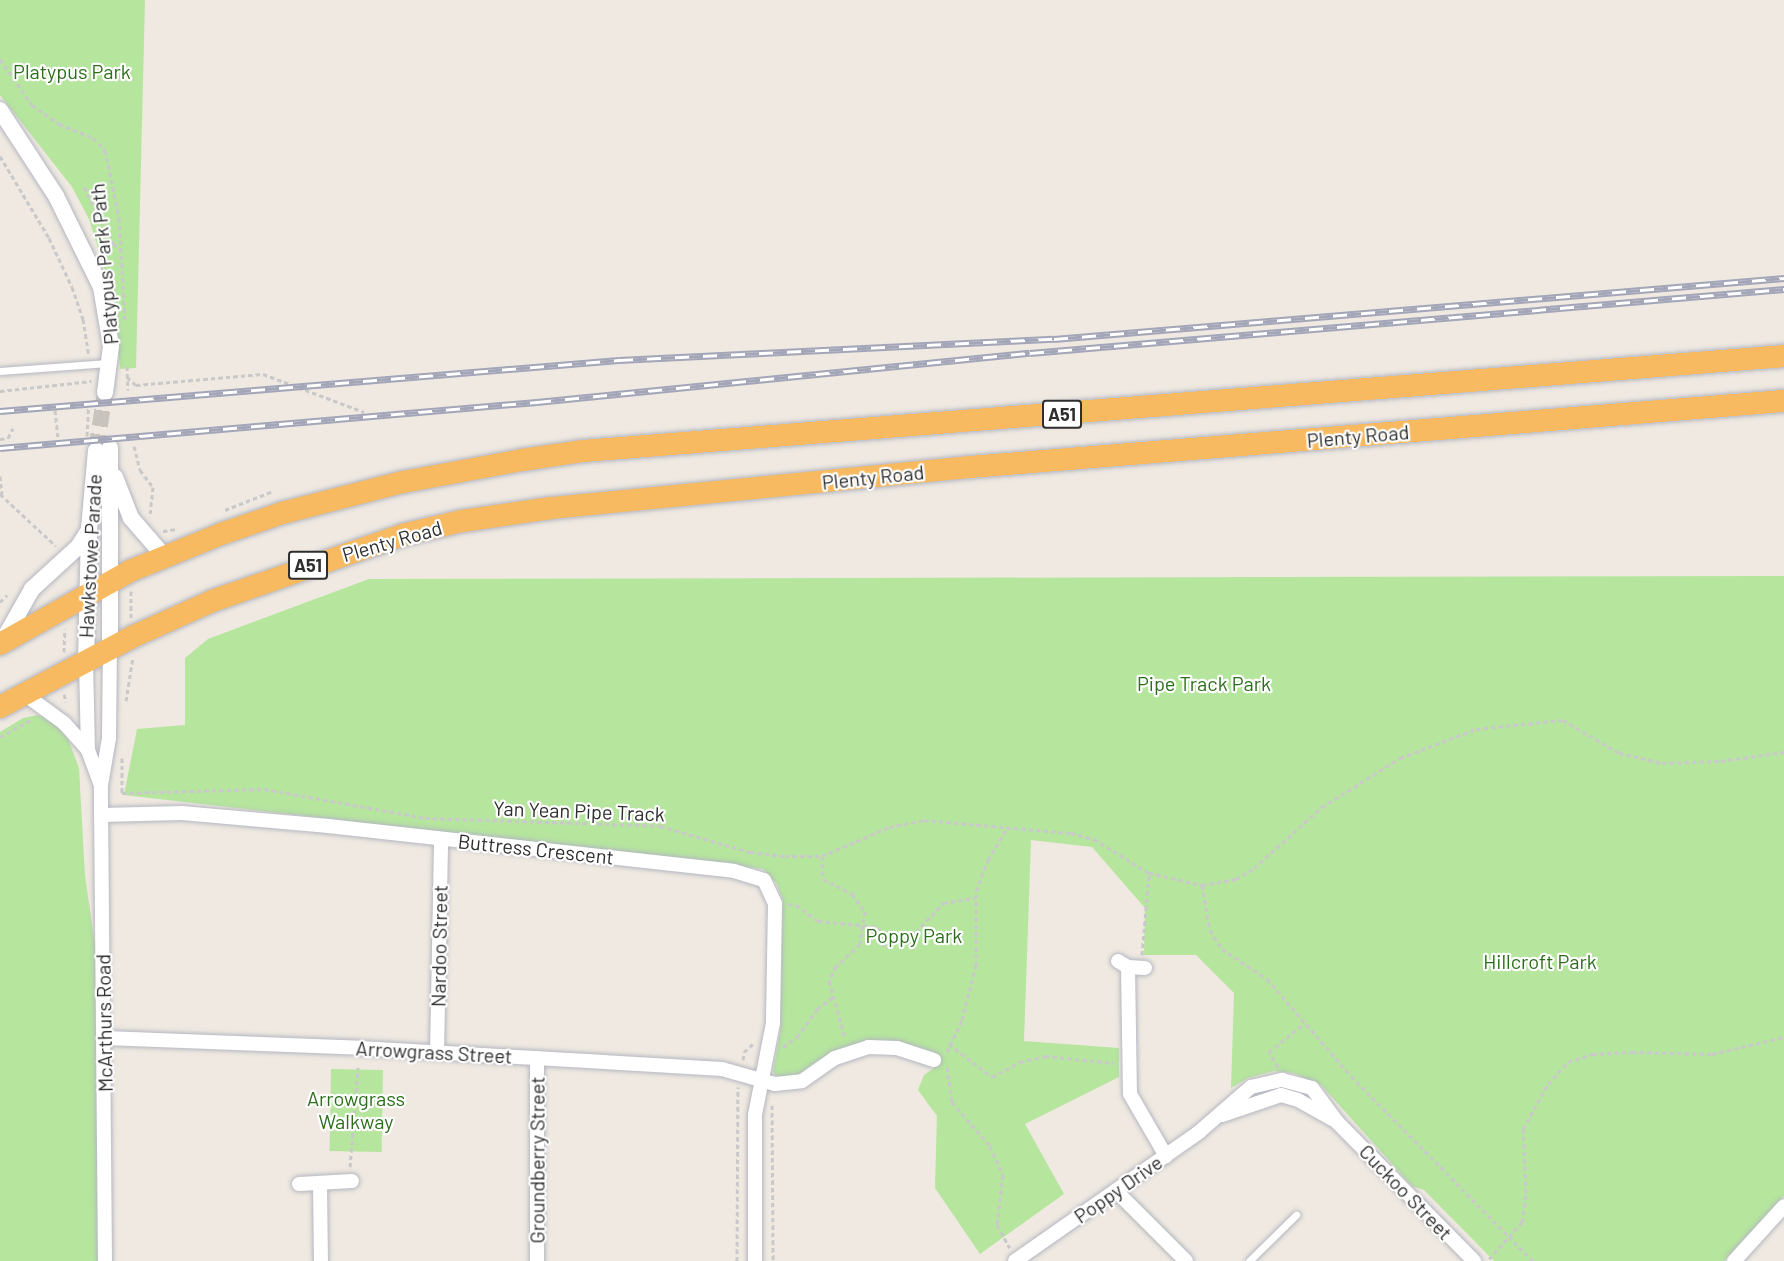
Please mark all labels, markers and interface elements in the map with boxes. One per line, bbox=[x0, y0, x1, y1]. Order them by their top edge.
park label: Platypus Park bbox=[13, 59, 131, 83]
street label: Platypus Park Path bbox=[85, 182, 123, 346]
road number: A51 bbox=[1041, 399, 1083, 429]
street label: Plenty Road bbox=[1306, 420, 1410, 452]
street label: Plenty Road bbox=[821, 460, 925, 494]
street label: Hawkstowe Parade bbox=[74, 473, 106, 639]
street label: Plenty Road bbox=[339, 515, 445, 567]
road number: A51 bbox=[287, 550, 329, 580]
park label: Pipe Track Park bbox=[1137, 671, 1271, 695]
street label: Yan Yean Pipe Track bbox=[493, 796, 665, 826]
street label: Buttress Crescent bbox=[457, 829, 615, 869]
street label: Nardoo Street bbox=[426, 885, 452, 1007]
park label: Poppy Park bbox=[866, 923, 962, 947]
park label: Hillcroft Park bbox=[1483, 949, 1597, 973]
street label: McArthurs Road bbox=[91, 954, 117, 1092]
street label: Arrowgrass Street bbox=[355, 1036, 513, 1068]
street label: Groundberry Street bbox=[525, 1077, 549, 1243]
park label: Arrowgrass Walkway bbox=[307, 1087, 405, 1134]
street label: Cuckoo Street bbox=[1355, 1139, 1457, 1245]
street label: Poppy Drive bbox=[1069, 1150, 1167, 1228]

